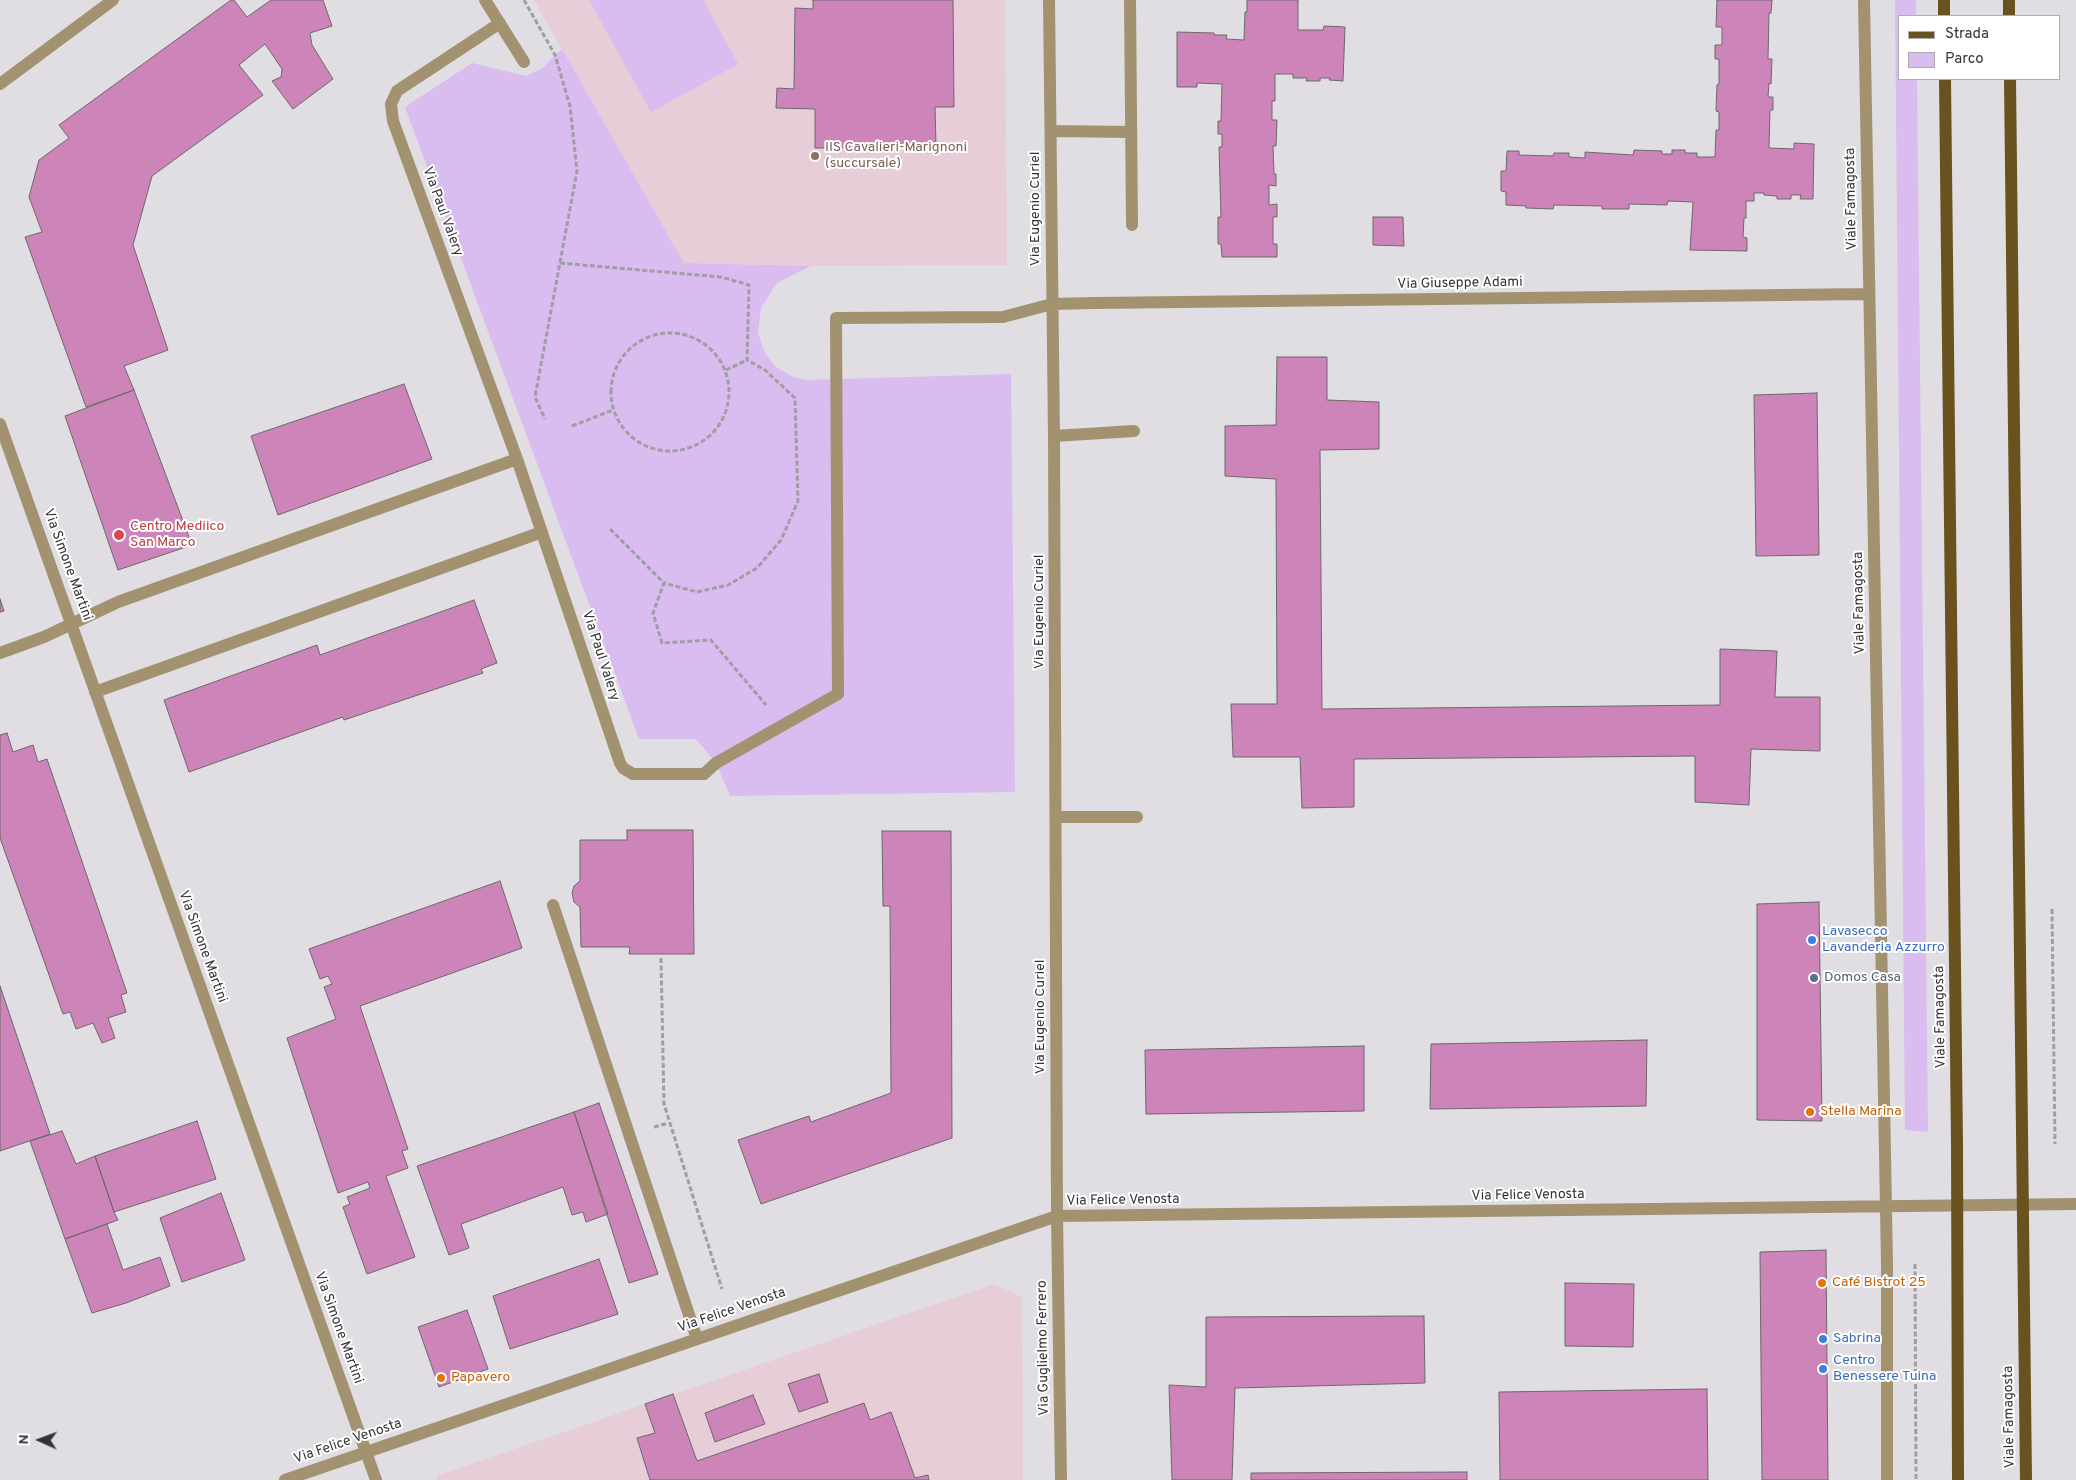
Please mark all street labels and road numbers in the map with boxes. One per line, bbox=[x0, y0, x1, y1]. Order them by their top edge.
street label: Viale Famagosta bbox=[1843, 147, 1861, 251]
street label: Via Eugenio Curiel bbox=[1028, 152, 1044, 266]
street label: Via Paul Valery bbox=[418, 165, 466, 259]
street label: Via Giuseppe Adami bbox=[1397, 275, 1523, 293]
street label: Via Simone Martini bbox=[39, 507, 95, 623]
street label: Viale Famagosta bbox=[1851, 551, 1869, 655]
street label: Via Eugenio Curiel bbox=[1032, 555, 1048, 669]
street label: Via Paul Valery bbox=[578, 609, 622, 703]
street label: Via Simone Martini bbox=[174, 889, 230, 1005]
street label: Via Eugenio Curiel bbox=[1033, 960, 1049, 1074]
street label: Viale Famagosta bbox=[1932, 965, 1950, 1069]
street label: Via Felice Venosta bbox=[1471, 1187, 1585, 1205]
street label: Via Felice Venosta bbox=[1066, 1192, 1180, 1210]
street label: Via Simone Martini bbox=[310, 1270, 366, 1386]
street label: Via Guglielmo Ferrero bbox=[1034, 1280, 1054, 1416]
street label: Via Felice Venosta bbox=[676, 1285, 788, 1337]
street label: Viale Famagosta bbox=[2001, 1365, 2019, 1469]
street label: Via Felice Venosta bbox=[292, 1416, 404, 1468]

